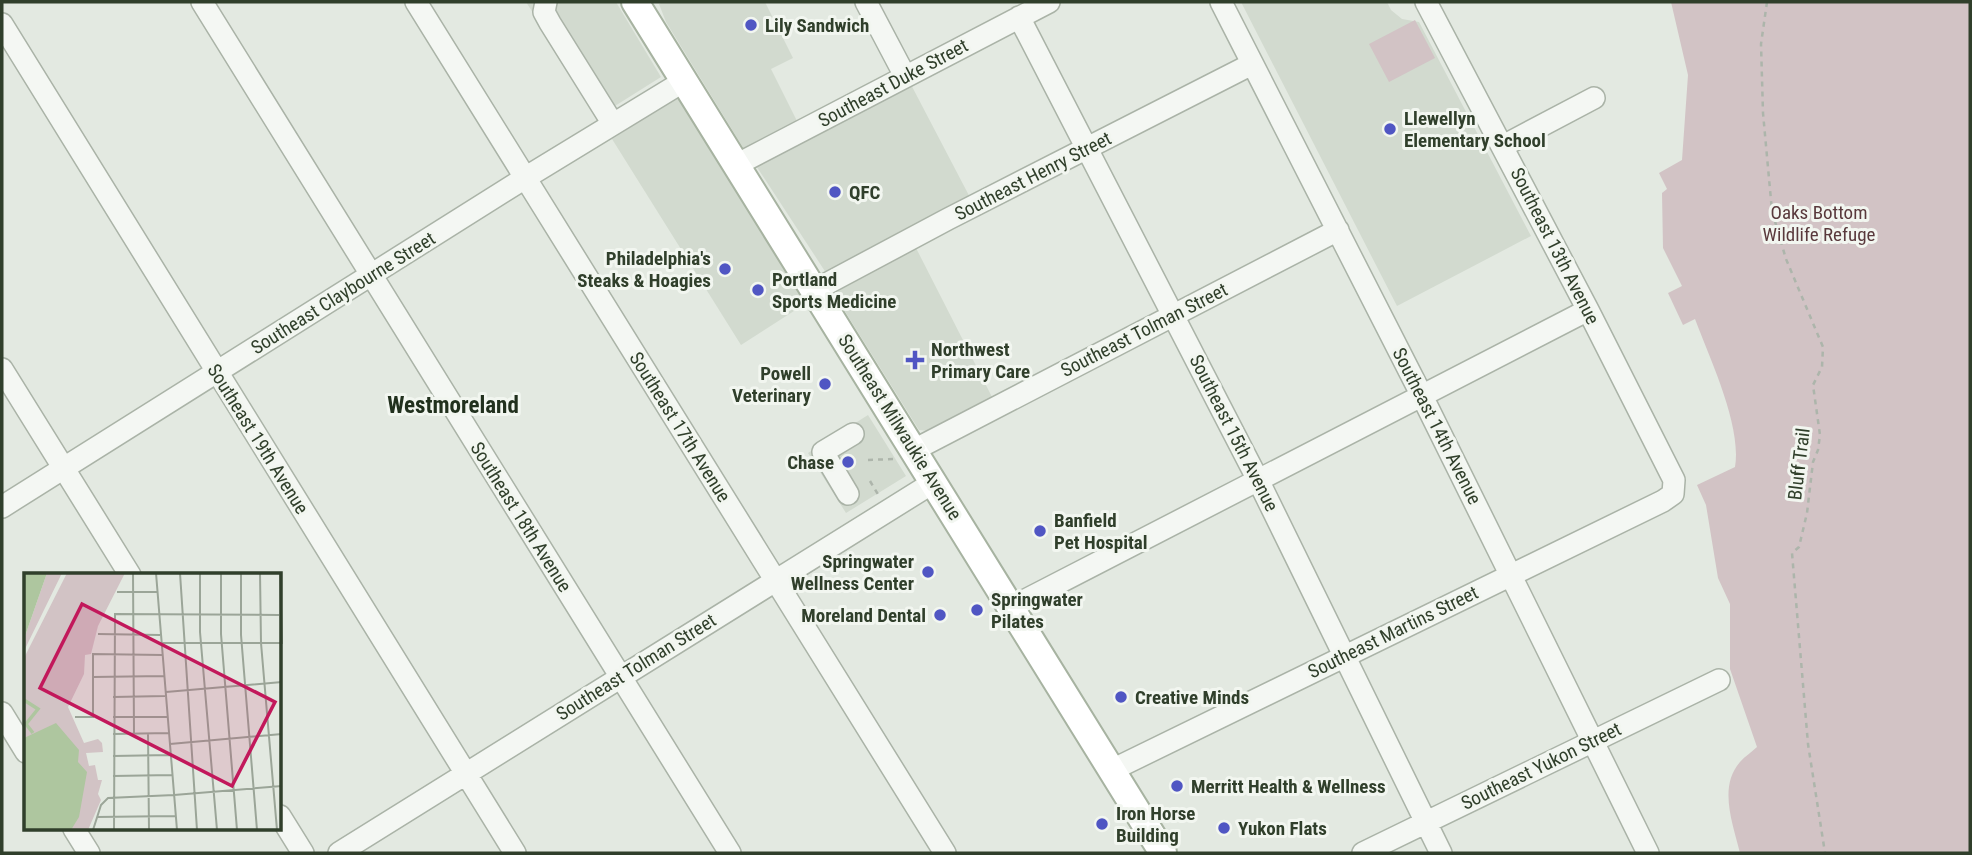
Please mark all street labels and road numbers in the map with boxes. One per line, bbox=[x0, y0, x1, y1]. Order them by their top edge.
street label: Southeast Duke Street bbox=[814, 34, 972, 132]
street label: Southeast Henry Street bbox=[951, 127, 1115, 225]
street label: Southeast 13th Avenue bbox=[1506, 164, 1604, 328]
street label: Southeast Claybourne Street bbox=[247, 227, 439, 359]
street label: Southeast Tolman Street bbox=[1057, 278, 1231, 382]
street label: Southeast Milwaukie Avenue bbox=[833, 330, 967, 524]
street label: Southeast 14th Avenue bbox=[1388, 344, 1486, 508]
street label: Southeast 17th Avenue bbox=[625, 348, 736, 506]
street label: Southeast 15th Avenue bbox=[1185, 351, 1283, 515]
street label: Southeast 19th Avenue bbox=[203, 360, 314, 518]
street label: Bluff Trail bbox=[1783, 427, 1815, 501]
street label: Southeast 18th Avenue bbox=[466, 438, 577, 596]
street label: Southeast Martins Street bbox=[1304, 581, 1482, 683]
street label: Southeast Tolman Street bbox=[552, 608, 720, 726]
street label: Southeast Yukon Street bbox=[1457, 717, 1625, 815]

